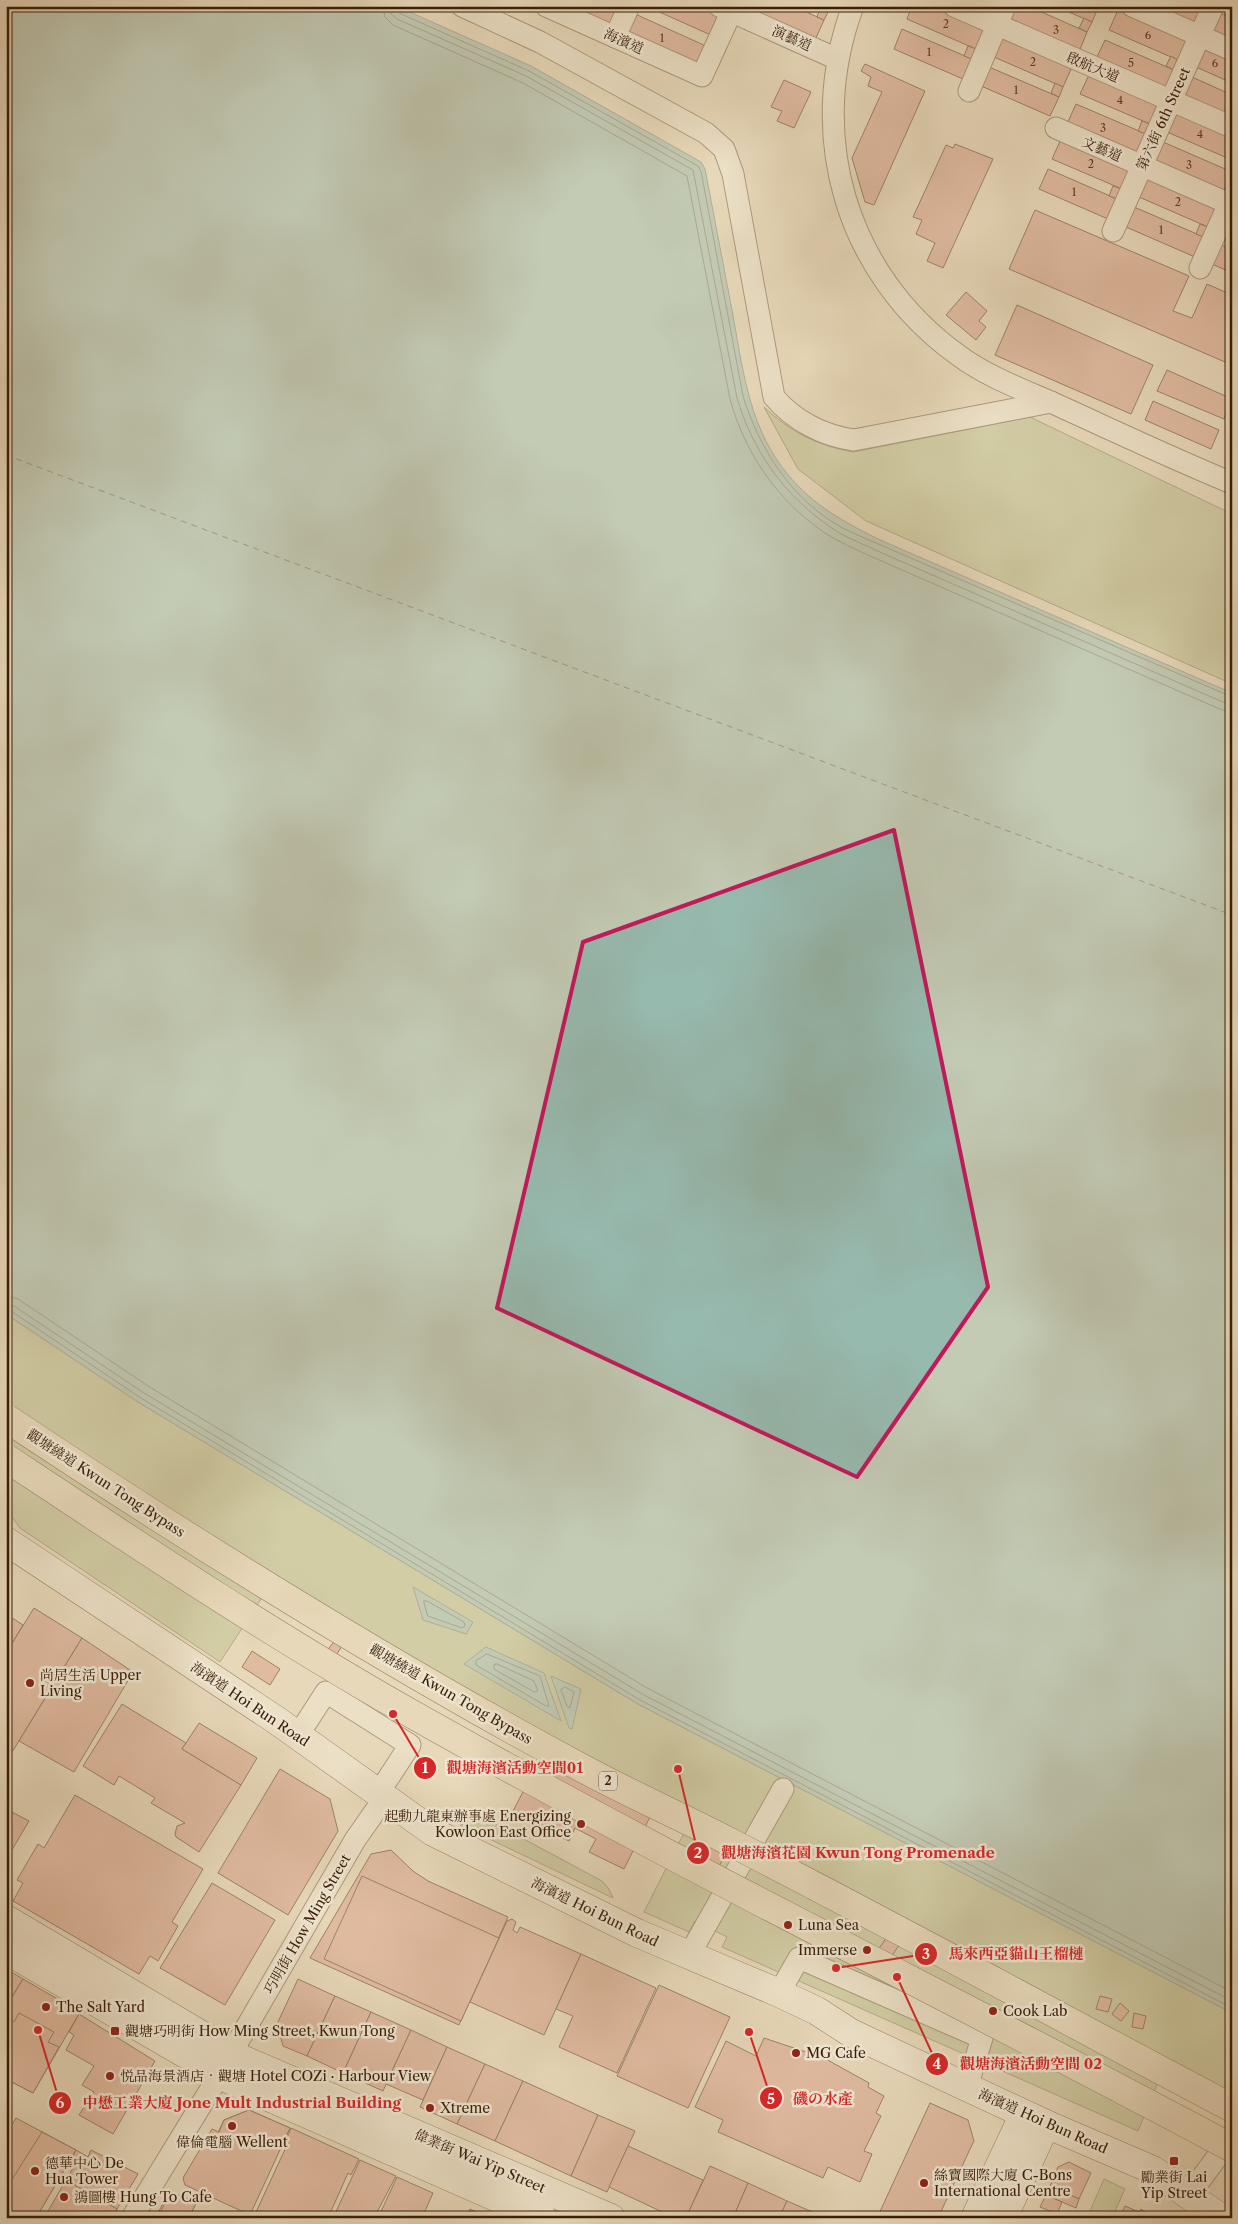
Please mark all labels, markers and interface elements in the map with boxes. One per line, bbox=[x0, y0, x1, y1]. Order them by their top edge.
house number: 2 bbox=[943, 17, 949, 31]
street label: 演藝道 bbox=[769, 21, 815, 55]
house number: 3 bbox=[1053, 23, 1059, 37]
street label: 海濱道 bbox=[601, 24, 647, 58]
house number: 6 bbox=[1145, 28, 1152, 42]
house number: 1 bbox=[660, 31, 665, 45]
house number: 1 bbox=[927, 45, 932, 59]
street label: 啟航大道 bbox=[1064, 48, 1122, 86]
house number: 2 bbox=[1030, 55, 1036, 69]
house number: 5 bbox=[1128, 56, 1134, 70]
house number: 6 bbox=[1212, 56, 1219, 70]
street label: 第六街 6th Street bbox=[1132, 65, 1194, 173]
house number: 1 bbox=[1014, 83, 1019, 97]
house number: 4 bbox=[1117, 93, 1123, 107]
house number: 3 bbox=[1100, 121, 1106, 135]
house number: 4 bbox=[1197, 127, 1203, 141]
street label: 文藝道 bbox=[1079, 133, 1125, 165]
house number: 2 bbox=[1088, 157, 1094, 171]
house number: 3 bbox=[1186, 158, 1192, 172]
house number: 1 bbox=[1072, 185, 1077, 199]
house number: 2 bbox=[1175, 195, 1181, 209]
house number: 1 bbox=[1159, 223, 1164, 237]
street label: 觀塘繞道 Kwun Tong Bypass bbox=[24, 1425, 188, 1541]
street label: 觀塘繞道 Kwun Tong Bypass bbox=[366, 1640, 536, 1748]
street label: 海濱道 Hoi Bun Road bbox=[187, 1658, 313, 1751]
place label: 尚居生活 Upper Living bbox=[40, 1666, 141, 1700]
marker: 尚居生活 Upper Living bbox=[24, 1677, 36, 1689]
callout: 觀塘海濱活動空間01 bbox=[412, 1753, 593, 1783]
text: 1 bbox=[422, 1758, 429, 1777]
text: 觀塘海濱活動空間01 bbox=[447, 1758, 583, 1777]
road number: 2 bbox=[599, 1772, 617, 1790]
place label: 起動九龍東辦事處 Energizing Kowloon East Office bbox=[384, 1807, 572, 1841]
marker: 起動九龍東辦事處 Energizing Kowloon East Office bbox=[575, 1818, 587, 1830]
callout: 觀塘海濱花園 Kwun Tong Promenade bbox=[686, 1838, 1005, 1868]
text: 2 bbox=[694, 1843, 703, 1862]
text: 觀塘海濱花園 Kwun Tong Promenade bbox=[721, 1843, 995, 1862]
street label: 巧明街 How Ming Street bbox=[260, 1851, 354, 1997]
street label: 海濱道 Hoi Bun Road bbox=[528, 1873, 662, 1951]
place label: Luna Sea bbox=[798, 1916, 860, 1934]
marker: Luna Sea bbox=[782, 1919, 794, 1931]
callout: 馬來西亞貓山王榴槤 bbox=[913, 1939, 1093, 1969]
place label: Immerse bbox=[798, 1941, 857, 1959]
marker: Immerse bbox=[861, 1944, 873, 1956]
text: 3 bbox=[922, 1944, 930, 1963]
text: 馬來西亞貓山王榴槤 bbox=[948, 1944, 1084, 1963]
place label: The Salt Yard bbox=[56, 1998, 146, 2016]
marker: The Salt Yard bbox=[40, 2001, 52, 2013]
place label: Cook Lab bbox=[1003, 2002, 1068, 2020]
marker: Cook Lab bbox=[987, 2005, 999, 2017]
place label: 觀塘巧明街 How Ming Street, Kwun Tong bbox=[125, 2022, 395, 2040]
marker: 觀塘巧明街 How Ming Street, Kwun Tong bbox=[109, 2025, 121, 2037]
place label: MG Cafe bbox=[806, 2044, 866, 2062]
marker: MG Cafe bbox=[790, 2047, 802, 2059]
callout: 觀塘海濱活動空間 02 bbox=[925, 2049, 1112, 2079]
text: 4 bbox=[933, 2054, 942, 2073]
text: 觀塘海濱活動空間 02 bbox=[960, 2054, 1102, 2073]
place label: 悦品海景酒店‧觀塘 Hotel COZi ∙ Harbour View bbox=[120, 2067, 432, 2085]
marker: 悦品海景酒店‧觀塘 Hotel COZi ∙ Harbour View bbox=[104, 2070, 116, 2082]
callout: 磯の水產 bbox=[758, 2083, 863, 2113]
street label: 海濱道 Hoi Bun Road bbox=[976, 2084, 1111, 2158]
callout: 中懋工業大廈 Jone Mult Industrial Building bbox=[48, 2088, 411, 2118]
text: 5 bbox=[767, 2089, 775, 2108]
text: 磯の水產 bbox=[793, 2089, 853, 2108]
text: 6 bbox=[56, 2093, 65, 2112]
text: 中懋工業大廈 Jone Mult Industrial Building bbox=[83, 2093, 402, 2112]
place label: Xtreme bbox=[439, 2099, 490, 2117]
marker: Xtreme bbox=[424, 2102, 436, 2114]
marker: 偉倫電腦 Wellent bbox=[226, 2120, 238, 2132]
street label: 偉業街 Wai Yip Street bbox=[412, 2125, 548, 2197]
place label: 偉倫電腦 Wellent bbox=[176, 2133, 288, 2151]
place label: 德華中心 De Hua Tower bbox=[45, 2154, 124, 2188]
marker: 勵業街 Lai Yip Street bbox=[1168, 2155, 1180, 2167]
marker: 德華中心 De Hua Tower bbox=[29, 2165, 41, 2177]
place label: 絲寶國際大廈 C-Bons International Centre bbox=[934, 2166, 1072, 2200]
place label: 勵業街 Lai Yip Street bbox=[1140, 2168, 1207, 2202]
marker: 絲寶國際大廈 C-Bons International Centre bbox=[918, 2177, 930, 2189]
place label: 鴻圖樓 Hung To Cafe bbox=[74, 2188, 212, 2206]
marker: 鴻圖樓 Hung To Cafe bbox=[58, 2191, 70, 2203]

